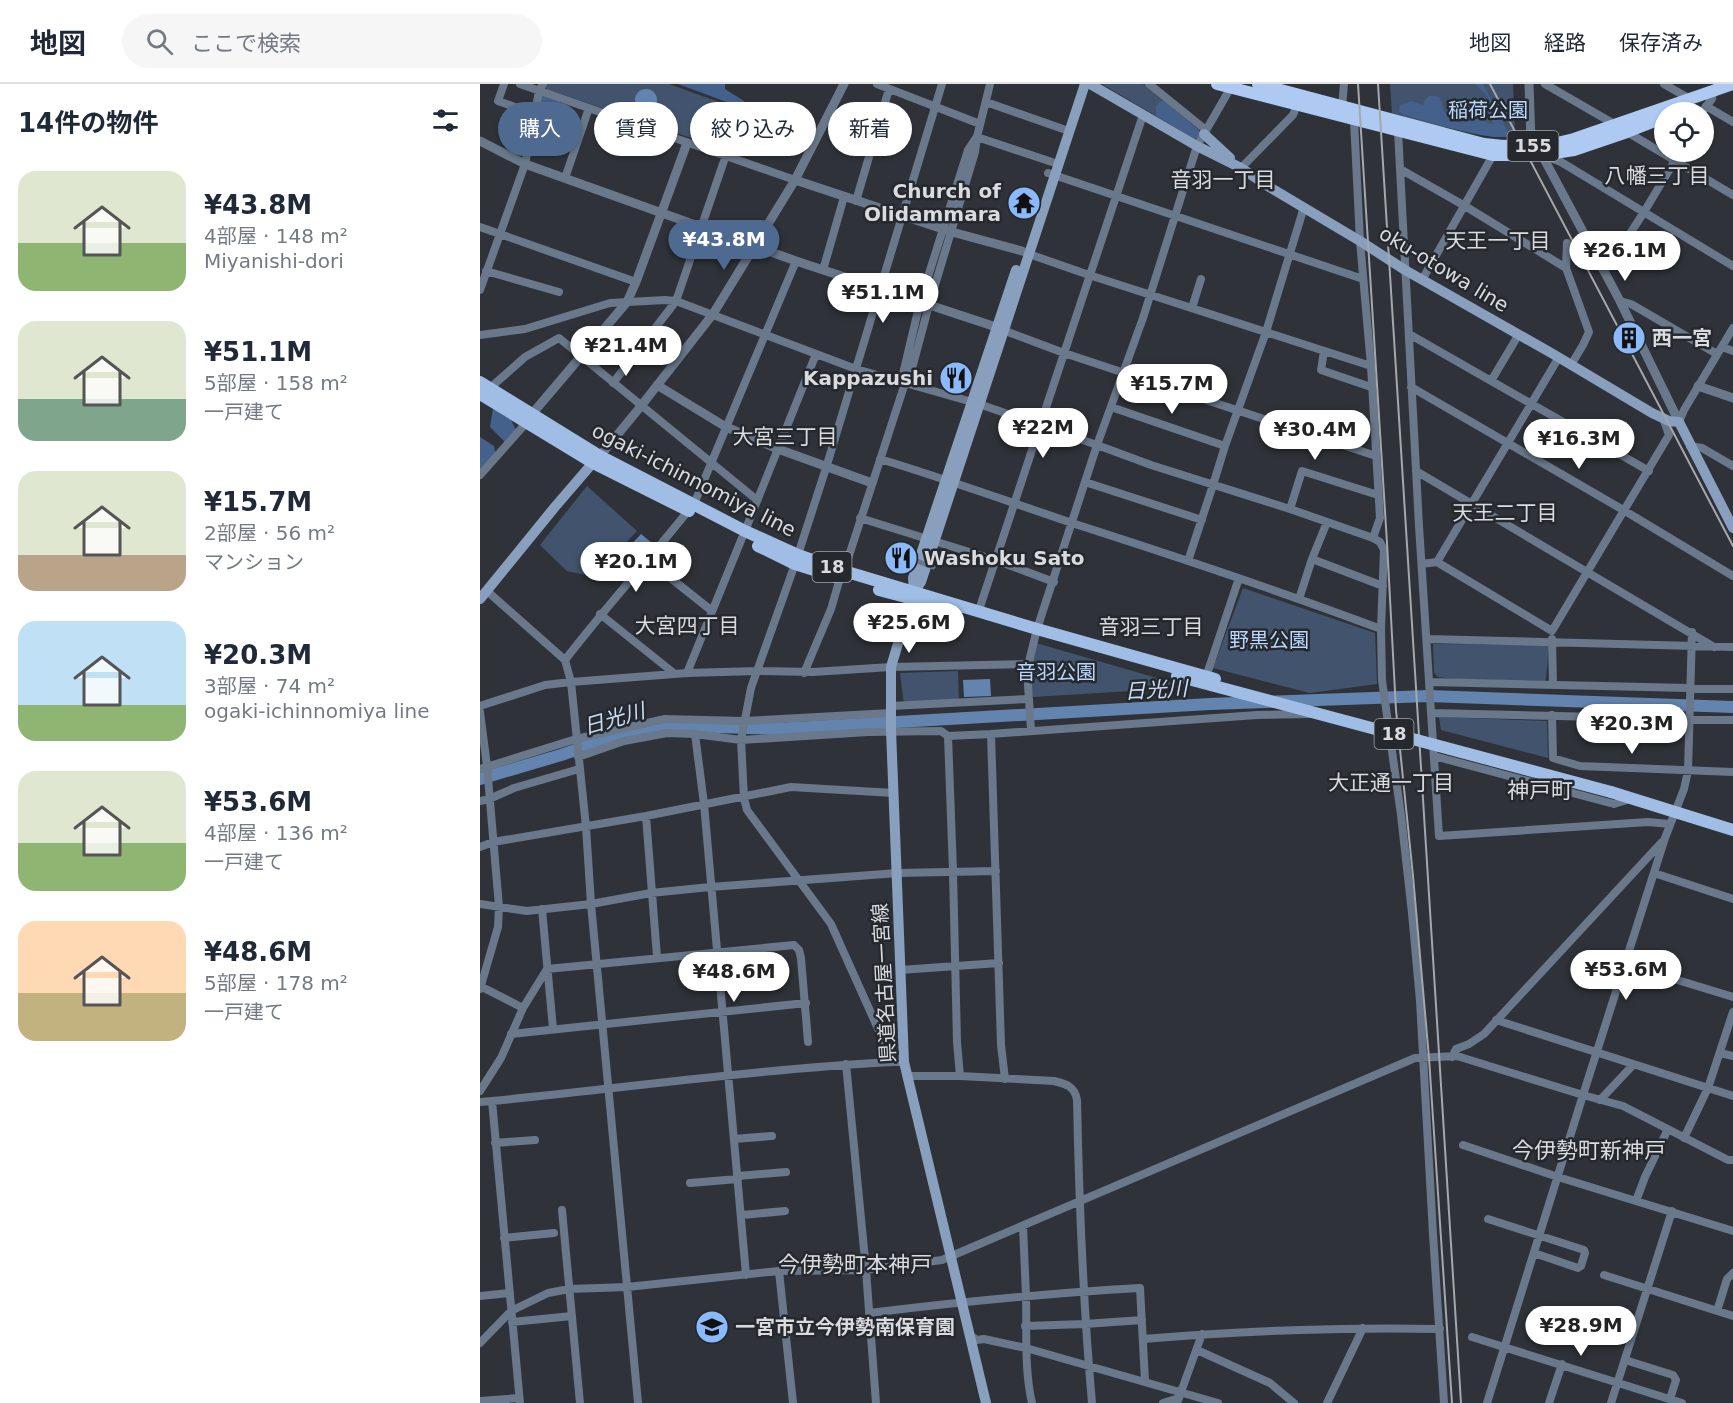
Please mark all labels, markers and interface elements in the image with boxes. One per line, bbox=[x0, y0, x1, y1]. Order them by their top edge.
search box bbox=[122, 14, 542, 68]
icon: search bbox=[143, 25, 176, 58]
text: 地図 bbox=[30, 27, 86, 60]
text: ここで検索 bbox=[191, 31, 301, 56]
text: 地図 bbox=[1469, 31, 1511, 55]
text: 経路 bbox=[1544, 31, 1586, 55]
text: 保存済み bbox=[1619, 31, 1703, 55]
park label: 稲荷公園 bbox=[1448, 98, 1528, 122]
chip: 購入 bbox=[498, 102, 582, 156]
chip: 賃貸 bbox=[594, 102, 678, 156]
chip: 絞り込み bbox=[690, 102, 816, 156]
chip: 新着 bbox=[828, 102, 912, 156]
map controls bbox=[1654, 102, 1714, 162]
button: locate bbox=[1654, 102, 1714, 162]
icon: filters bbox=[429, 104, 462, 137]
text: 14件の物件 bbox=[18, 108, 158, 138]
road number: 155 bbox=[1508, 131, 1558, 161]
district label: 八幡三丁目 bbox=[1605, 164, 1710, 188]
district label: 音羽一丁目 bbox=[1171, 168, 1276, 192]
place label: Church of Olidammara bbox=[864, 179, 1001, 226]
temple icon: Church of Olidammara bbox=[1006, 185, 1042, 221]
text: ¥43.8M bbox=[204, 190, 312, 220]
icon: home bbox=[66, 195, 138, 267]
pin: ¥43.8M bbox=[675, 220, 773, 271]
street label: oku-otowa line bbox=[1375, 221, 1513, 317]
text: 4部屋 · 148 m² bbox=[204, 224, 348, 248]
text: ¥43.8M bbox=[682, 227, 766, 251]
district label: 天王一丁目 bbox=[1446, 229, 1551, 253]
pin: ¥26.1M bbox=[1576, 231, 1674, 282]
text: ¥26.1M bbox=[1583, 238, 1667, 262]
text: Miyanishi-dori bbox=[204, 249, 344, 273]
pin: ¥51.1M bbox=[834, 273, 932, 324]
text: ¥51.1M bbox=[841, 280, 925, 304]
building icon: 西一宮 bbox=[1611, 320, 1647, 356]
pin: ¥21.4M bbox=[577, 326, 675, 377]
place label: 西一宮 bbox=[1652, 326, 1712, 350]
text: ¥21.4M bbox=[584, 333, 668, 357]
text: ¥51.1M bbox=[204, 337, 312, 367]
icon: home bbox=[66, 345, 138, 417]
restaurant icon: Kappazushi bbox=[938, 360, 974, 396]
pin: ¥15.7M bbox=[1123, 364, 1221, 415]
place label: Kappazushi bbox=[803, 366, 933, 390]
text: 5部屋 · 158 m² bbox=[204, 371, 348, 395]
text: ¥15.7M bbox=[1130, 371, 1214, 395]
text: 一戸建て bbox=[204, 400, 284, 424]
pin: ¥22M bbox=[1007, 408, 1079, 459]
pin: ¥30.4M bbox=[1266, 410, 1364, 461]
text: ¥22M bbox=[1012, 415, 1074, 439]
text: ¥30.4M bbox=[1273, 417, 1357, 441]
street label: ogaki-ichinnomiya line bbox=[588, 418, 800, 542]
pin: ¥16.3M bbox=[1530, 419, 1628, 470]
district label: 大宮三丁目 bbox=[733, 425, 838, 449]
text: ¥16.3M bbox=[1537, 426, 1621, 450]
text: ¥15.7M bbox=[204, 487, 312, 517]
icon: home bbox=[66, 495, 138, 567]
district label: 天王二丁目 bbox=[1453, 501, 1558, 525]
text: 2部屋 · 56 m² bbox=[204, 521, 335, 545]
restaurant icon: Washoku Sato bbox=[883, 540, 919, 576]
pin: ¥20.1M bbox=[587, 542, 685, 593]
place label: Washoku Sato bbox=[924, 546, 1084, 570]
text: ¥20.1M bbox=[594, 549, 678, 573]
text: マンション bbox=[204, 550, 304, 574]
road number: 18 bbox=[812, 552, 852, 582]
pin: ¥25.6M bbox=[860, 603, 958, 654]
text: ¥25.6M bbox=[867, 610, 951, 634]
district label: 大宮四丁目 bbox=[635, 614, 740, 638]
district label: 音羽三丁目 bbox=[1099, 615, 1204, 639]
park label: 野黒公園 bbox=[1229, 628, 1309, 652]
text: ¥20.3M bbox=[204, 640, 312, 670]
icon: home bbox=[66, 645, 138, 717]
park label: 音羽公園 bbox=[1016, 660, 1096, 684]
text: 3部屋 · 74 m² bbox=[204, 674, 335, 698]
water label: 日光川 bbox=[1124, 676, 1190, 704]
water label: 日光川 bbox=[580, 698, 650, 739]
text: ogaki-ichinnomiya line bbox=[204, 699, 430, 723]
pin: ¥20.3M bbox=[1583, 704, 1681, 755]
text: ¥20.3M bbox=[1590, 711, 1674, 735]
road number: 18 bbox=[1374, 719, 1414, 749]
district label: 大正通一丁目 bbox=[1328, 771, 1454, 795]
district label: 神戸町 bbox=[1507, 778, 1573, 803]
text: ¥53.6M bbox=[204, 787, 312, 817]
icon: home bbox=[66, 795, 138, 867]
text: 4部屋 · 136 m² bbox=[204, 821, 348, 845]
text: 一戸建て bbox=[204, 850, 284, 874]
street label: 県道名古屋一宮線 bbox=[868, 902, 900, 1064]
text: ¥48.6M bbox=[204, 937, 312, 967]
icon: home bbox=[66, 945, 138, 1017]
pin: ¥53.6M bbox=[1577, 950, 1675, 1001]
pin: ¥48.6M bbox=[685, 952, 783, 1003]
text: ¥53.6M bbox=[1584, 957, 1668, 981]
text: ¥48.6M bbox=[692, 959, 776, 983]
text: 5部屋 · 178 m² bbox=[204, 971, 348, 995]
text: 一戸建て bbox=[204, 1000, 284, 1024]
district label: 今伊勢町新神戸 bbox=[1512, 1138, 1666, 1163]
district label: 今伊勢町本神戸 bbox=[778, 1252, 932, 1277]
pin: ¥28.9M bbox=[1532, 1306, 1630, 1357]
school or university icon: 一宮市立今伊勢南保育園 bbox=[694, 1309, 730, 1345]
text: ¥28.9M bbox=[1539, 1313, 1623, 1337]
place label: 一宮市立今伊勢南保育園 bbox=[735, 1315, 955, 1339]

